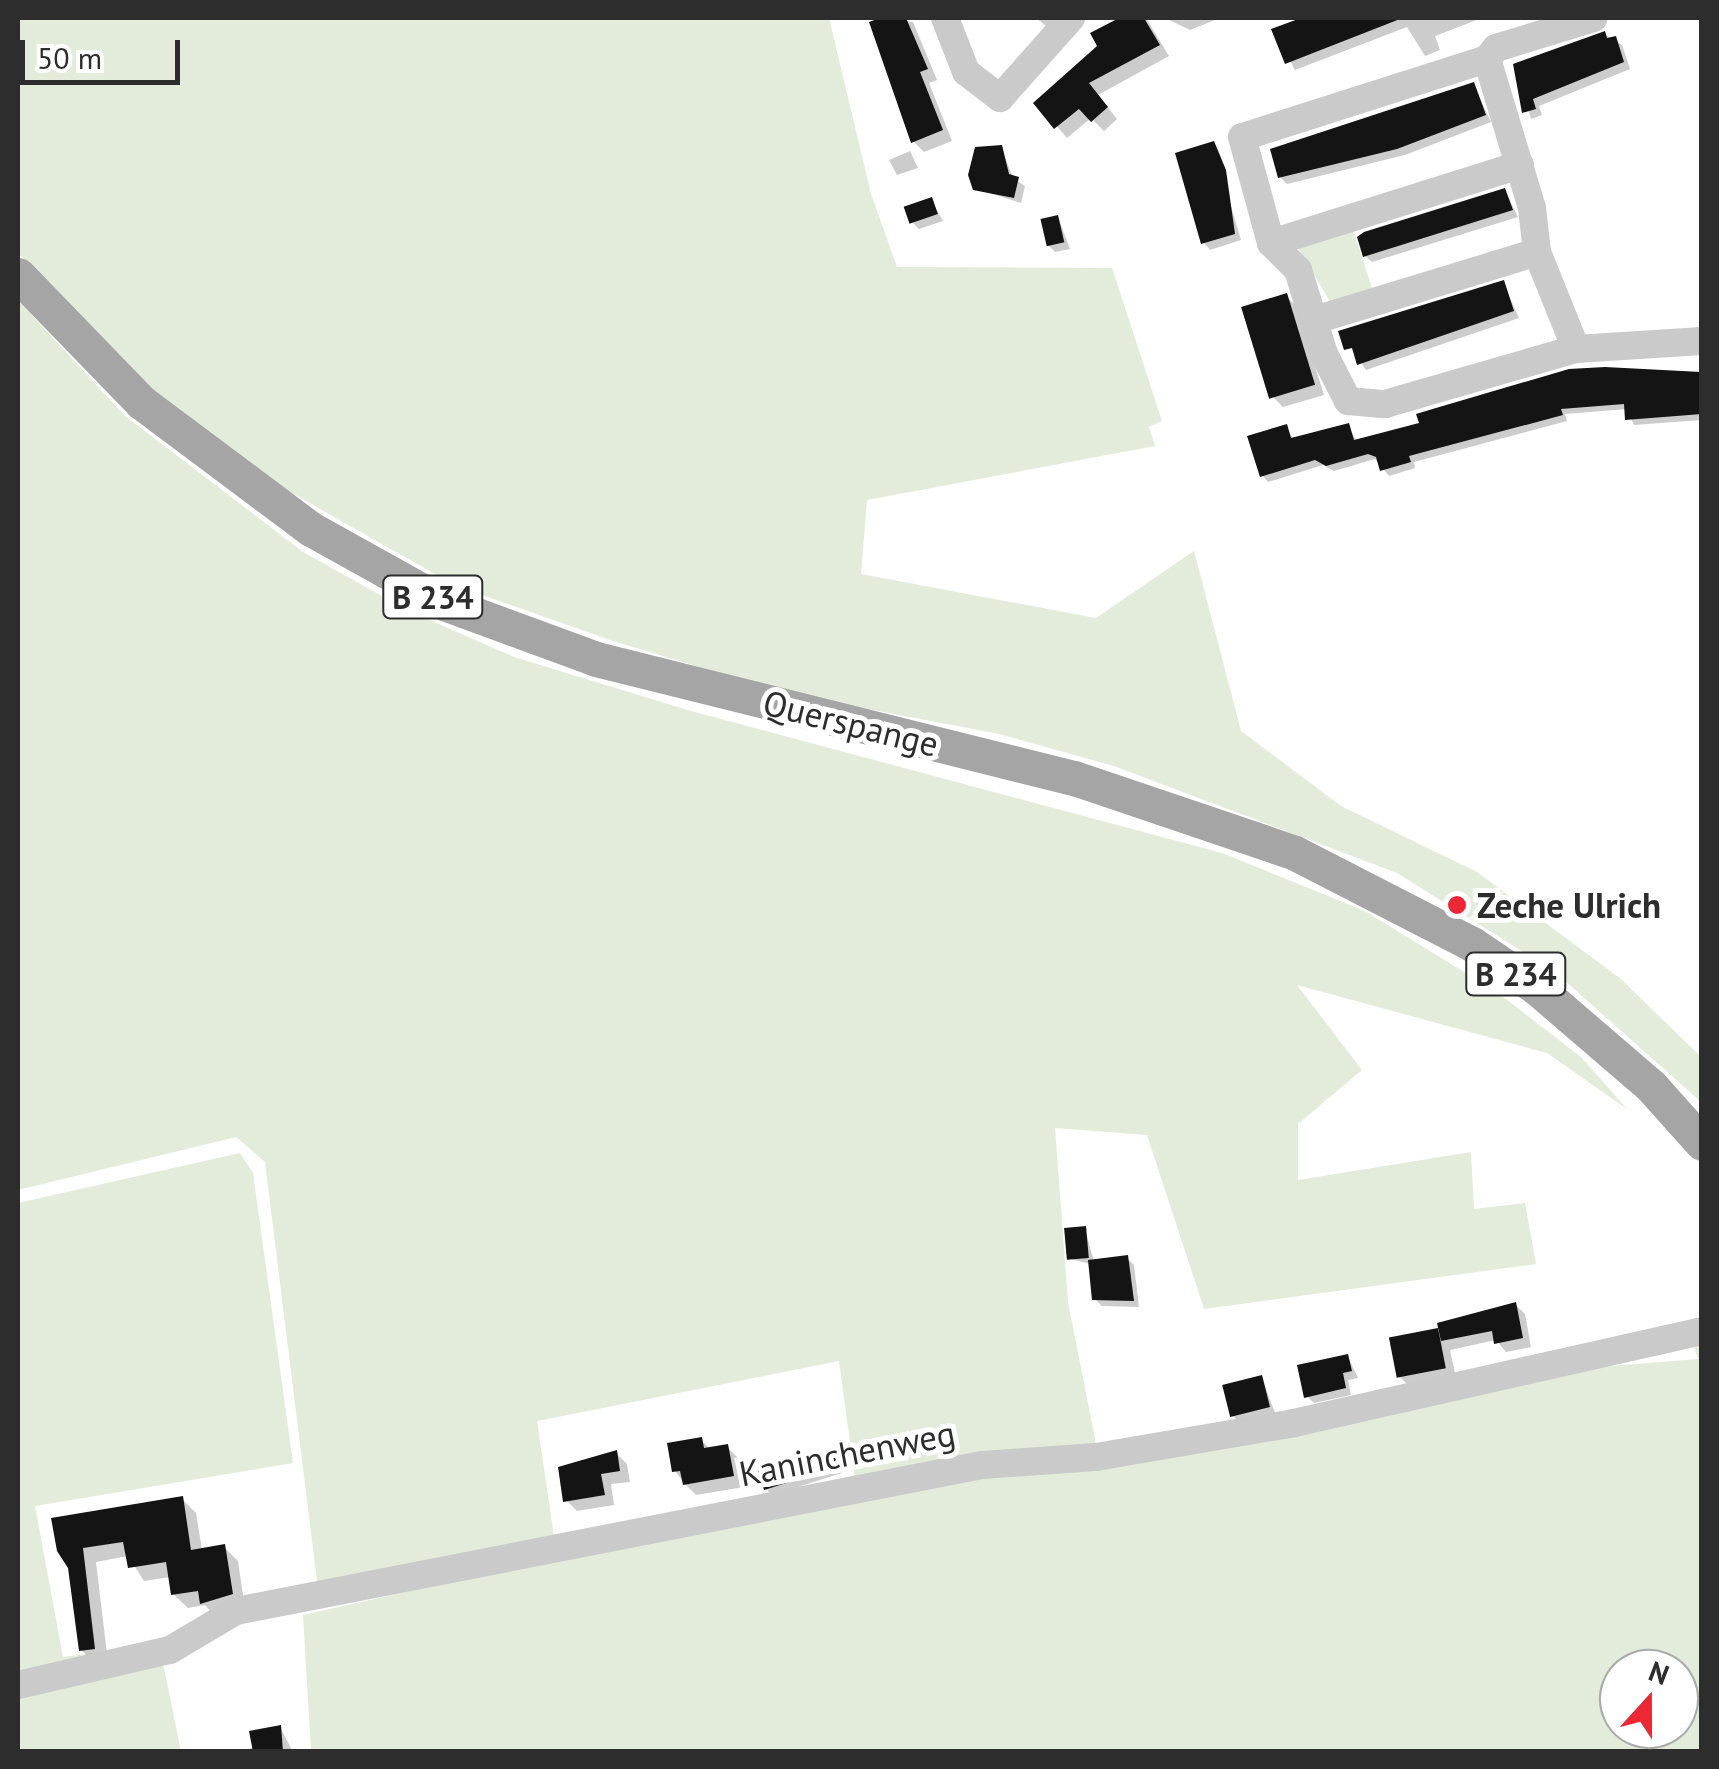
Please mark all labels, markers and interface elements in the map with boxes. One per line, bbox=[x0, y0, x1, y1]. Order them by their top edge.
scale bar bbox=[25, 20, 185, 82]
text: 50 m bbox=[37, 38, 102, 77]
road number: B 234 bbox=[380, 570, 486, 624]
street label: Querspange bbox=[759, 681, 943, 765]
place label: Zeche Ulrich bbox=[1477, 884, 1661, 926]
marker: Zeche Ulrich bbox=[1446, 894, 1468, 916]
road number: B 234 bbox=[1464, 947, 1568, 1001]
street label: Kaninchenweg bbox=[736, 1412, 958, 1494]
north arrow bbox=[1599, 1649, 1699, 1749]
text: N bbox=[1644, 1652, 1674, 1693]

